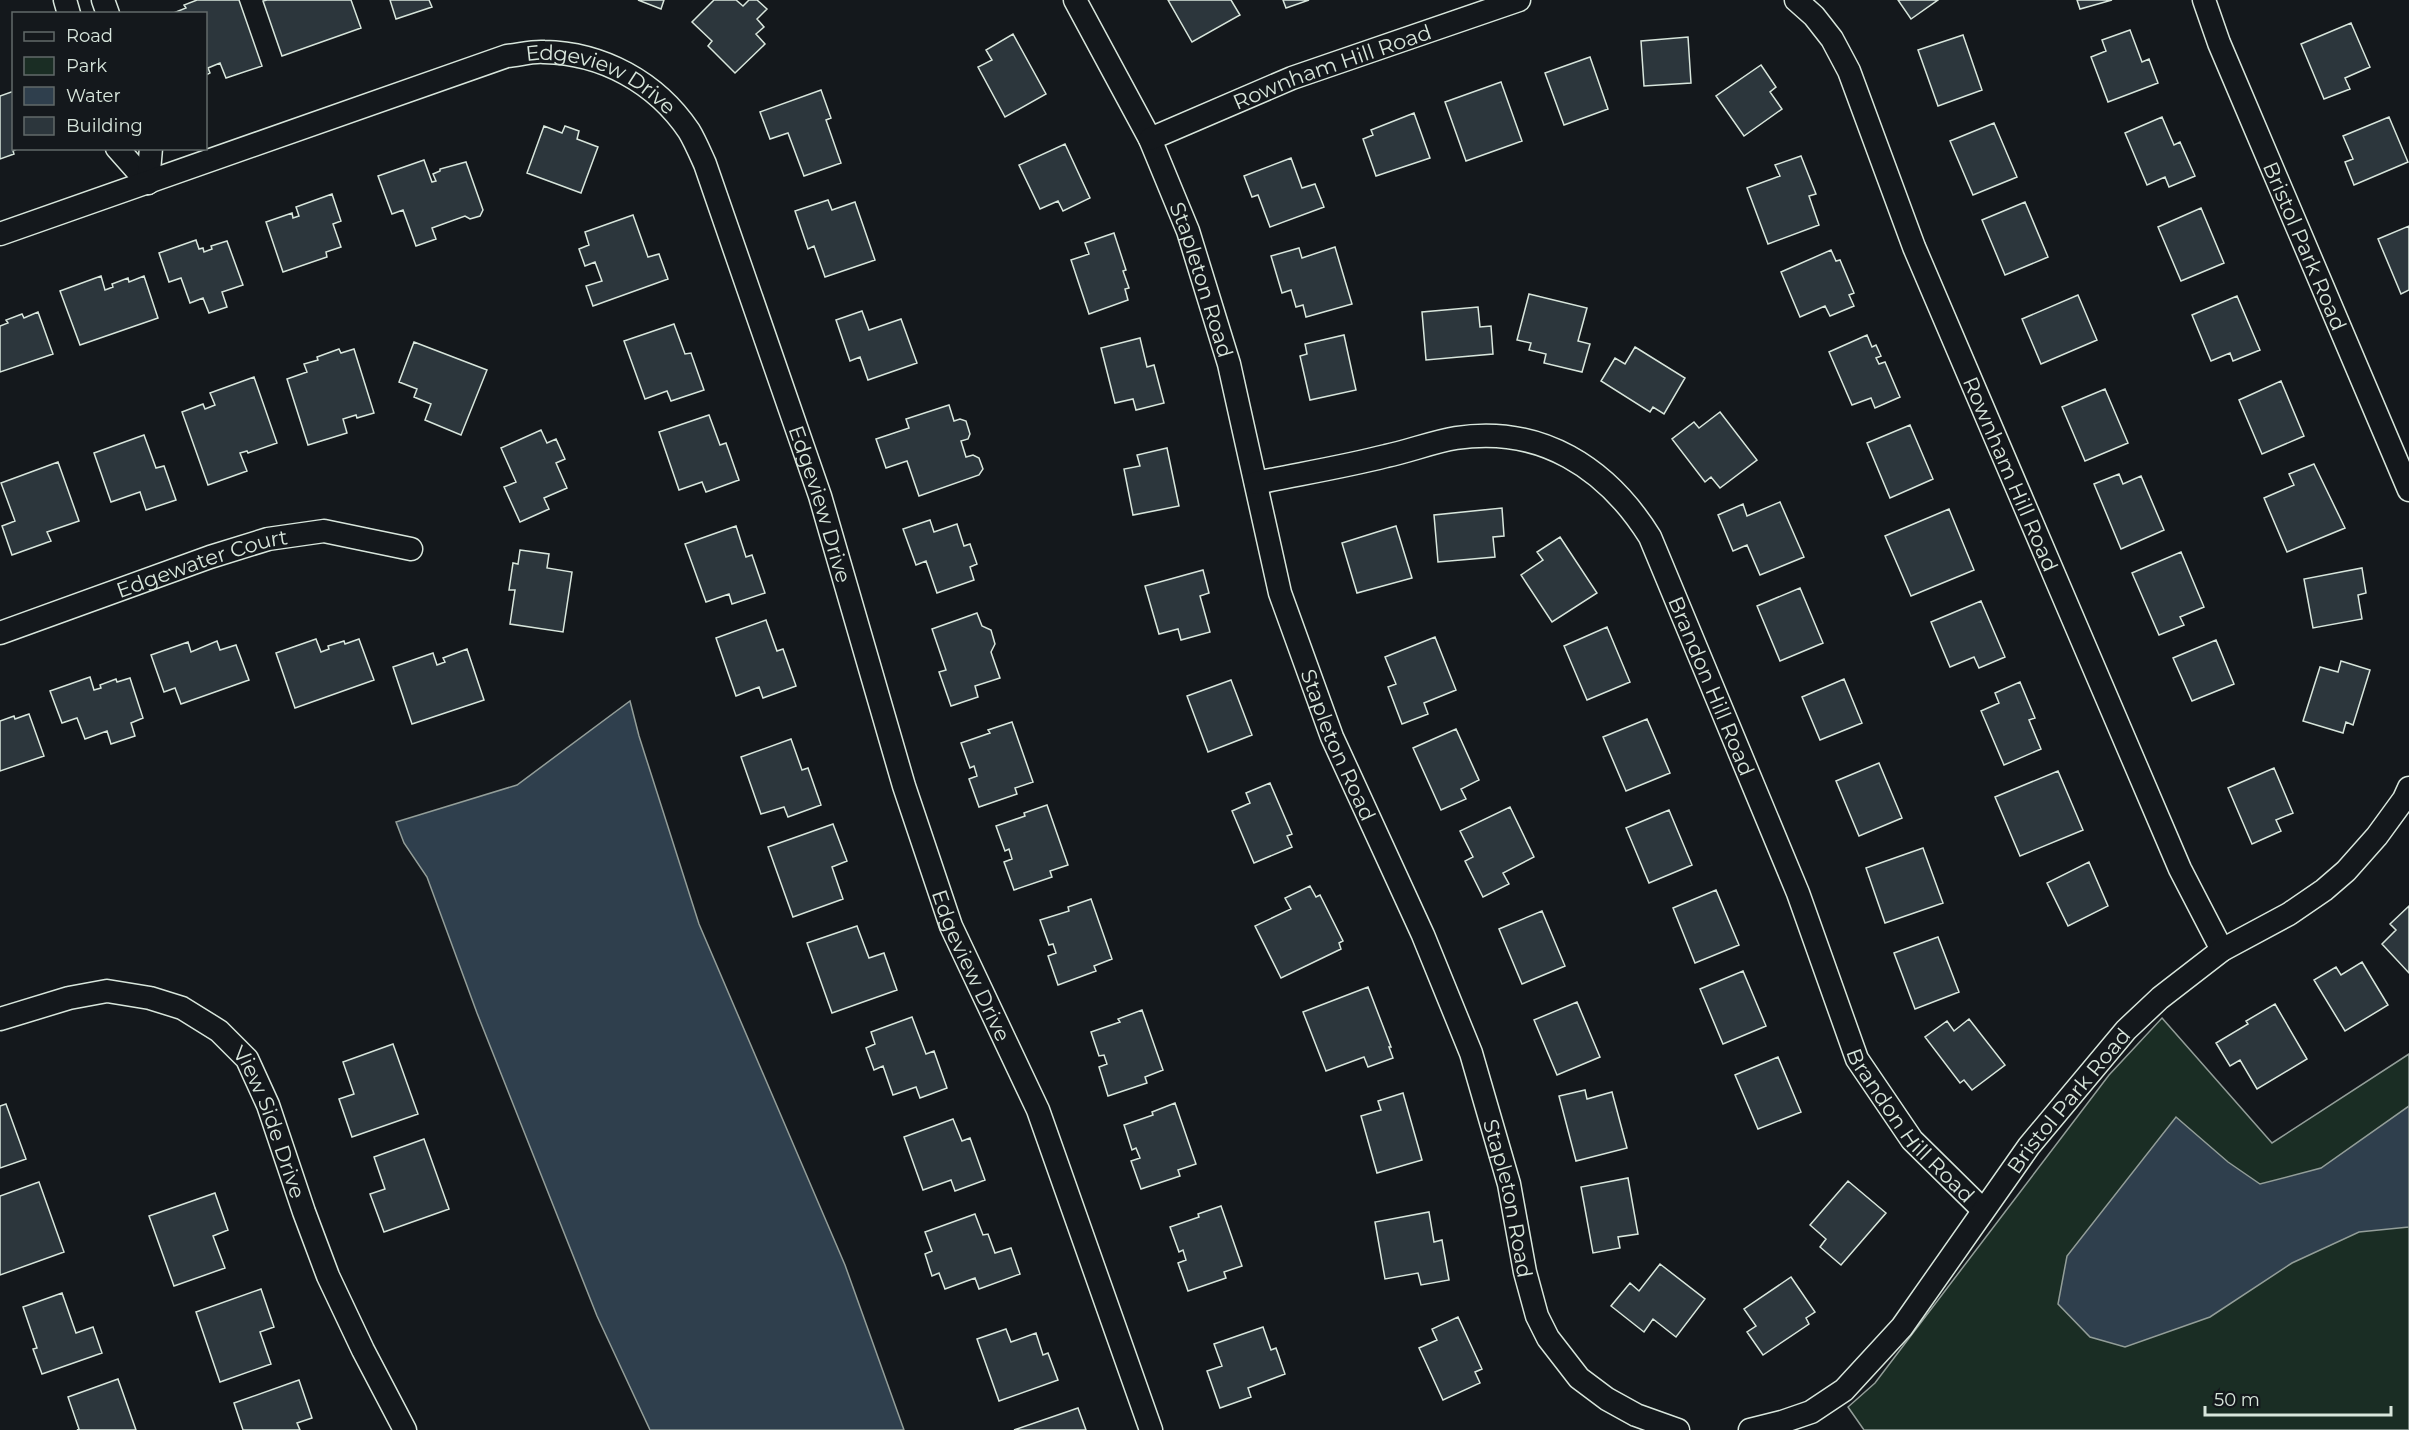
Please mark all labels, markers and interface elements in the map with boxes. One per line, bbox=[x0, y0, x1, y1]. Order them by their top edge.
legend bbox=[12, 12, 207, 150]
street label: Rownham Hill Road bbox=[1229, 19, 1434, 114]
text: Road bbox=[66, 25, 113, 47]
street label: Edgeview Drive bbox=[524, 39, 682, 119]
text: Park bbox=[66, 55, 107, 77]
text: Water bbox=[66, 85, 121, 107]
text: Building bbox=[66, 115, 143, 137]
street label: Bristol Park Road bbox=[2258, 158, 2352, 334]
street label: Stapleton Road bbox=[1165, 198, 1239, 360]
street label: Rownham Hill Road bbox=[1958, 373, 2064, 575]
street label: Edgeview Drive bbox=[784, 422, 857, 585]
street label: Edgewater Court bbox=[113, 524, 289, 602]
street label: Brandon Hill Road bbox=[1664, 592, 1760, 779]
street label: Stapleton Road bbox=[1296, 666, 1381, 825]
street label: Edgeview Drive bbox=[927, 886, 1016, 1045]
street label: Bristol Park Road bbox=[2001, 1023, 2135, 1178]
street label: View Side Drive bbox=[228, 1040, 311, 1202]
street label: Brandon Hill Road bbox=[1842, 1045, 1980, 1207]
street label: Stapleton Road bbox=[1478, 1116, 1538, 1280]
scale bar bbox=[2205, 1379, 2391, 1417]
text: 50 m bbox=[2214, 1389, 2260, 1411]

